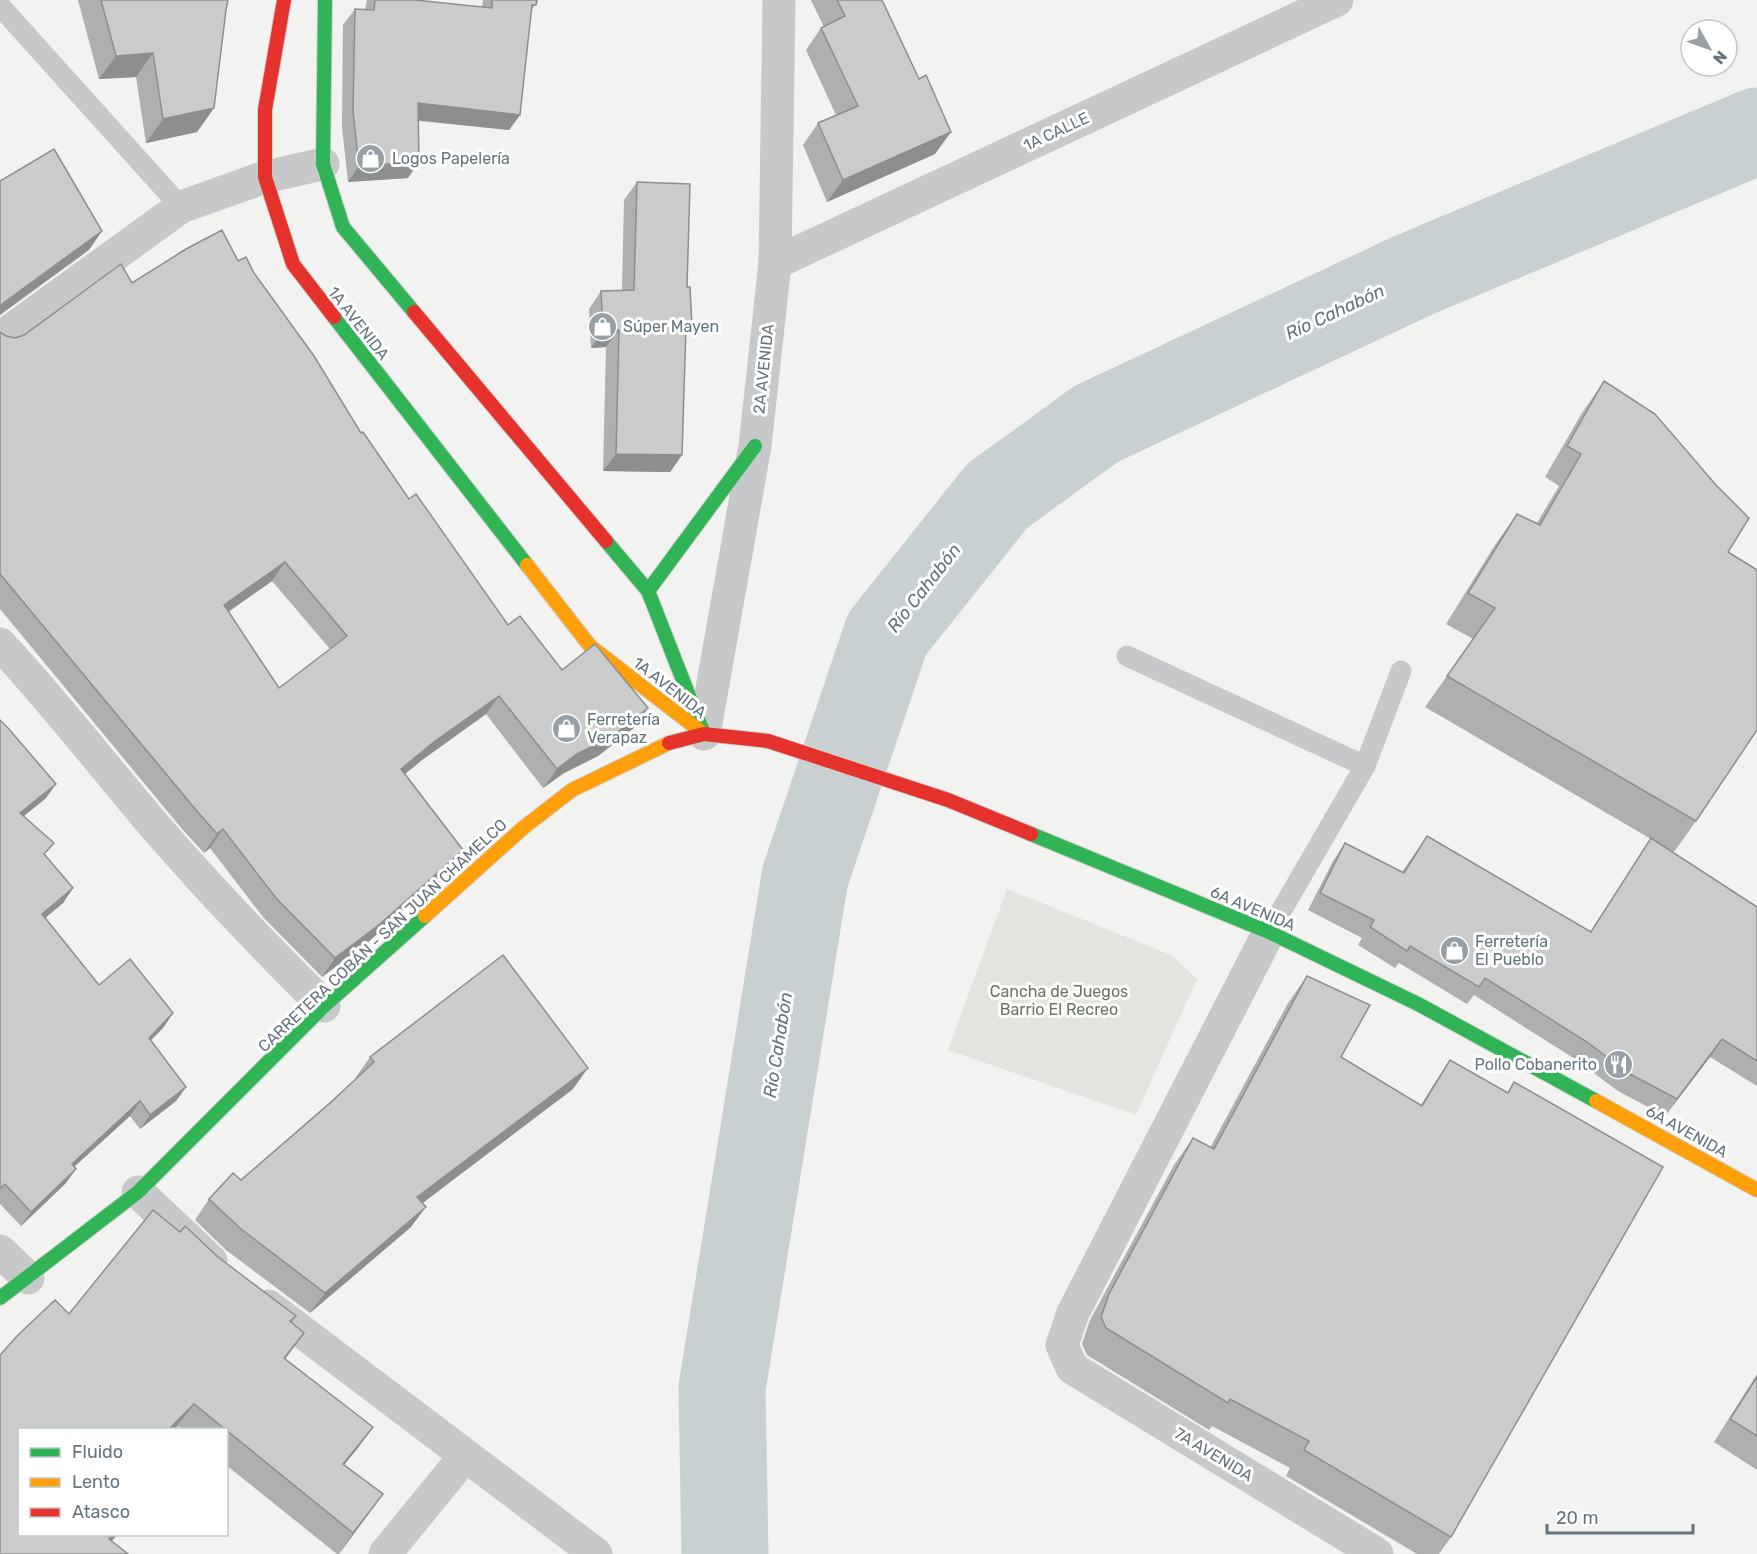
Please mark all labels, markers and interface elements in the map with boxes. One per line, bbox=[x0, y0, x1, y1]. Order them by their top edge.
north arrow bbox=[1679, 18, 1739, 78]
text: N bbox=[1709, 47, 1731, 68]
street label: 1A CALLE bbox=[1020, 108, 1092, 155]
shop icon: Logos Papelería bbox=[355, 142, 387, 174]
place label: Logos Papelería bbox=[392, 149, 510, 168]
water label: Río Cahabón bbox=[1282, 279, 1388, 345]
street label: 1A AVENIDA bbox=[324, 283, 393, 364]
shop icon: Súper Mayen bbox=[586, 310, 618, 342]
place label: Súper Mayen bbox=[623, 317, 719, 336]
street label: 2A AVENIDA bbox=[749, 323, 778, 415]
water label: Río Cahabón bbox=[882, 539, 966, 637]
street label: 1A AVENIDA bbox=[629, 653, 710, 722]
place label: Ferretería Verapaz bbox=[587, 710, 660, 747]
shop icon: Ferretería Verapaz bbox=[550, 712, 582, 744]
street label: CARRETERA COBÁN - SAN JUAN CHAMELCO bbox=[254, 815, 511, 1056]
street label: 6A AVENIDA bbox=[1207, 882, 1298, 935]
place label: Ferretería El Pueblo bbox=[1475, 932, 1548, 969]
shop icon: Ferretería El Pueblo bbox=[1438, 934, 1470, 966]
park label: Cancha de Juegos Barrio El Recreo bbox=[990, 982, 1128, 1019]
water label: Río Cahabón bbox=[759, 990, 797, 1100]
restaurant icon: Pollo Cobanerito bbox=[1602, 1048, 1634, 1080]
place label: Pollo Cobanerito bbox=[1475, 1055, 1597, 1074]
street label: 6A AVENIDA bbox=[1643, 1101, 1731, 1162]
street label: 7A AVENIDA bbox=[1171, 1424, 1257, 1485]
legend bbox=[18, 1428, 228, 1536]
text: Fluido bbox=[72, 1441, 123, 1463]
text: Lento bbox=[72, 1471, 120, 1493]
scale bar bbox=[1547, 1497, 1692, 1535]
text: Atasco bbox=[72, 1501, 130, 1523]
text: 20 m bbox=[1556, 1507, 1598, 1529]

